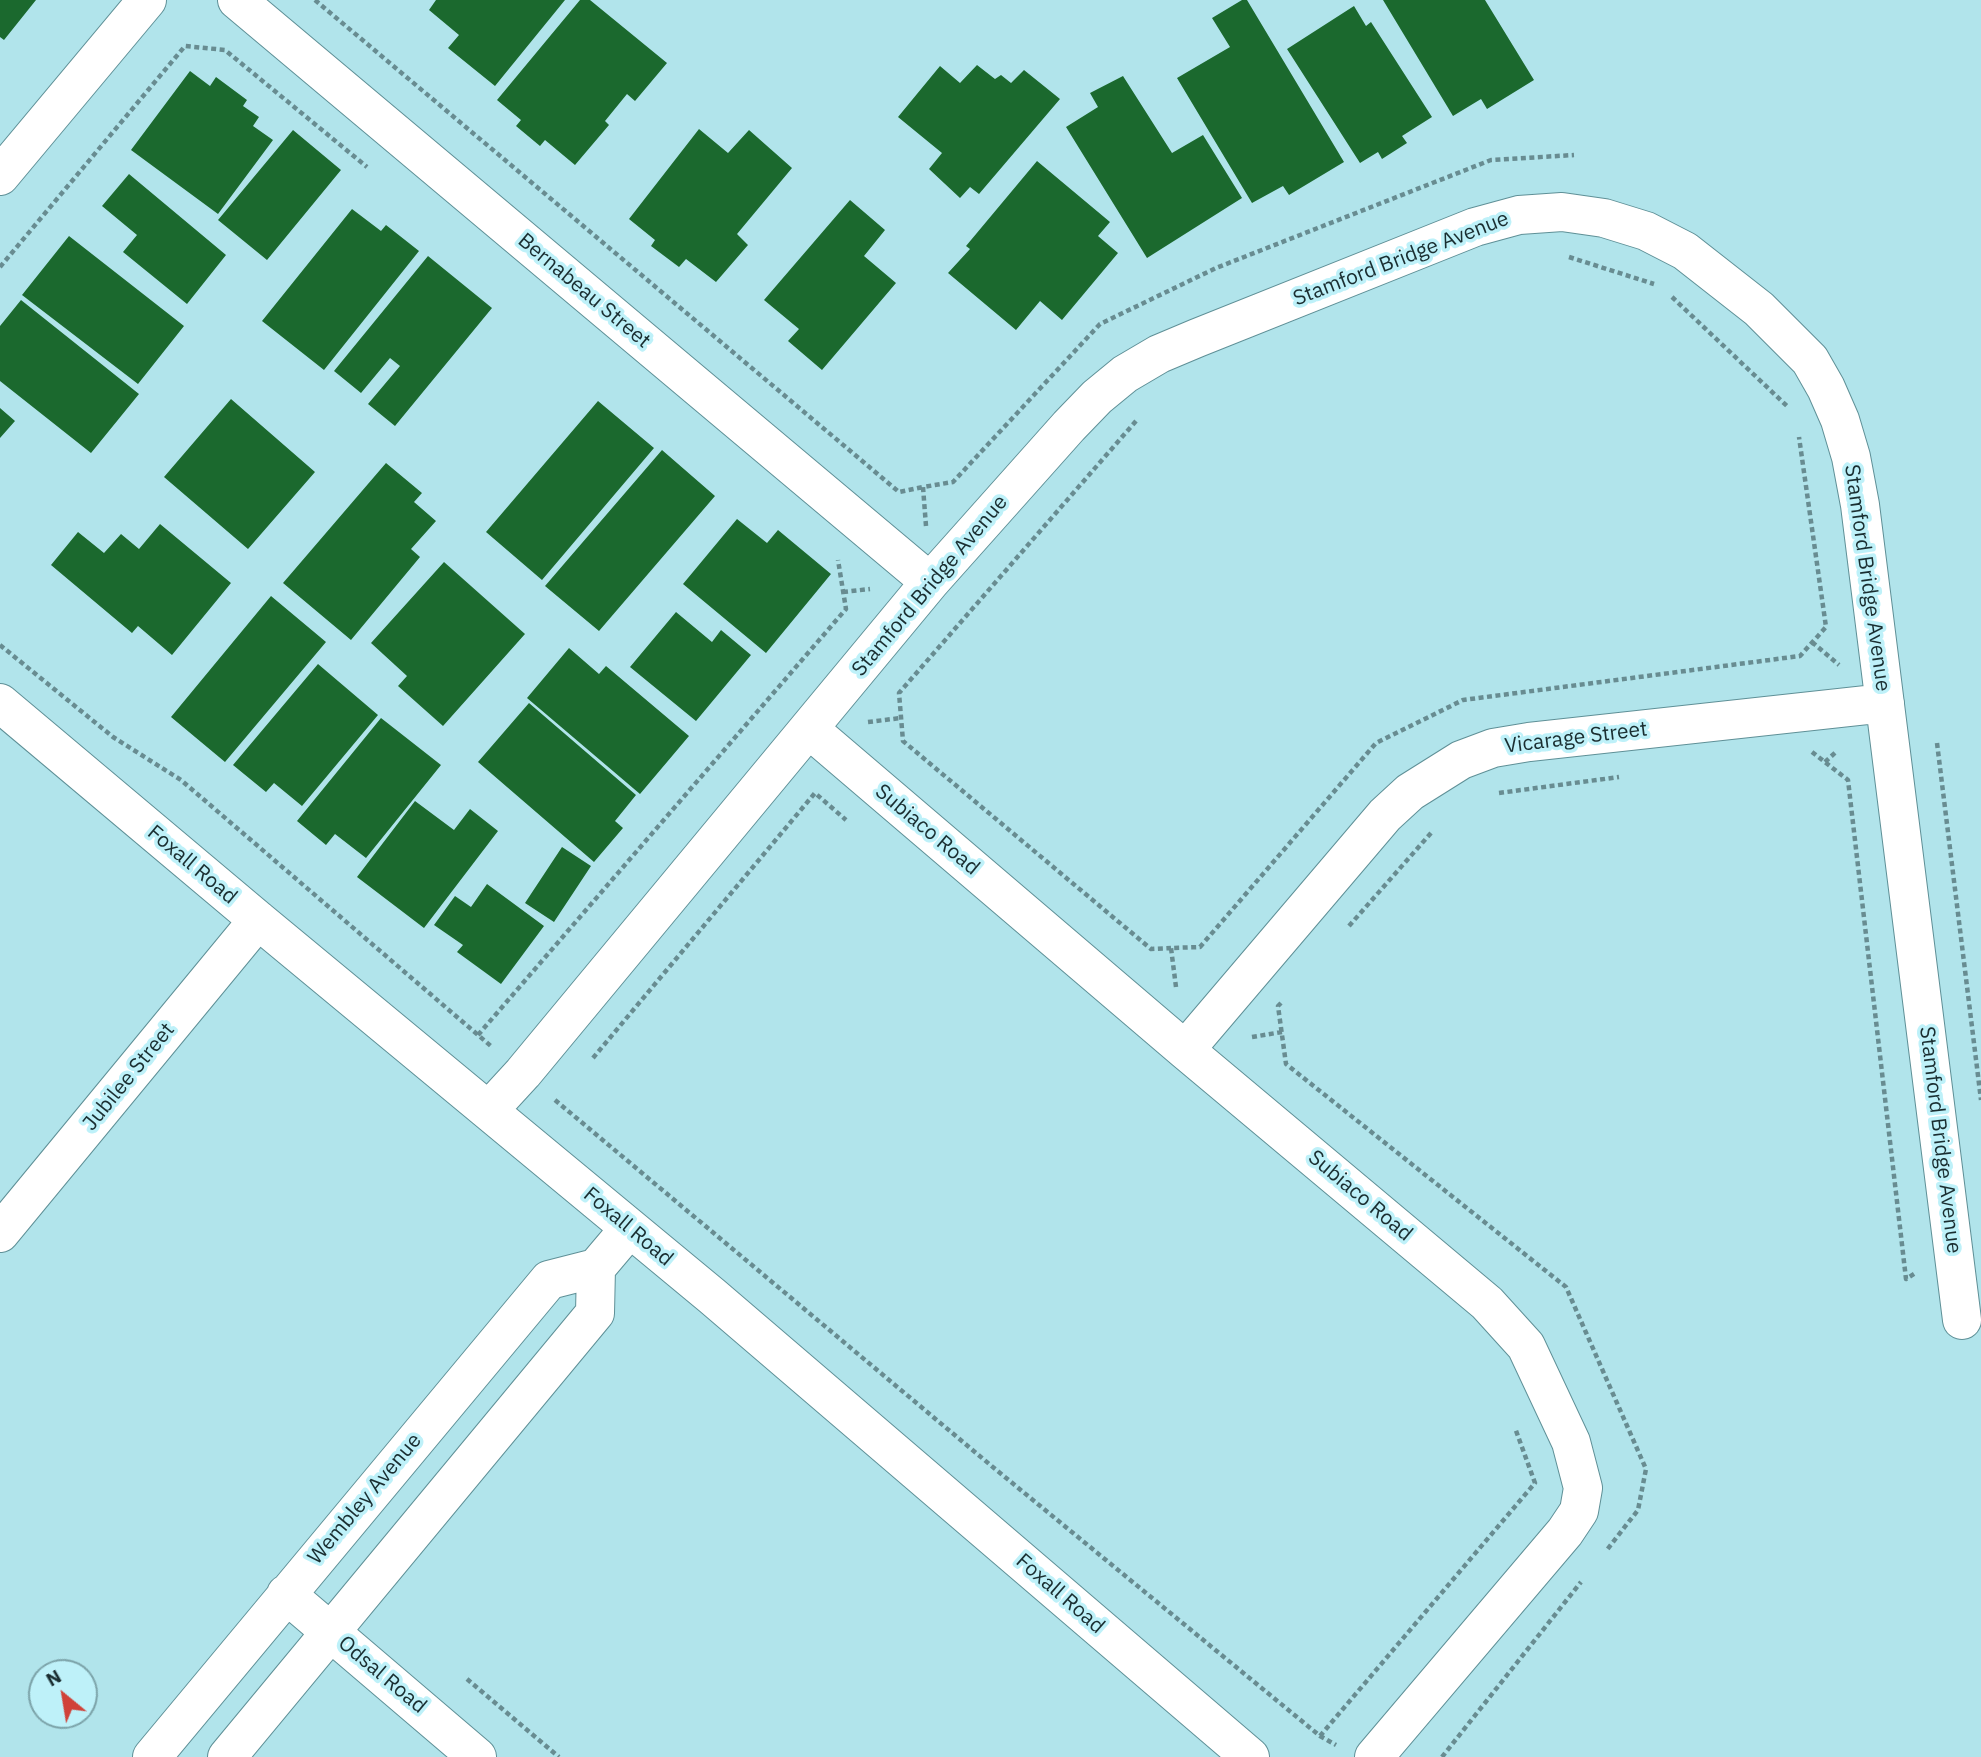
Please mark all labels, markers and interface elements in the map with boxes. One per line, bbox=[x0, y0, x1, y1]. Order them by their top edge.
street label: Stamford Bridge Avenue bbox=[1290, 206, 1512, 312]
street label: Bernabeau Street bbox=[513, 228, 655, 354]
street label: Stamford Bridge Avenue bbox=[1839, 463, 1895, 693]
street label: Stamford Bridge Avenue bbox=[847, 490, 1013, 682]
street label: Vicarage Street bbox=[1503, 717, 1649, 759]
street label: Subiaco Road bbox=[870, 779, 984, 881]
street label: Foxall Road bbox=[142, 820, 242, 910]
street label: Jubilee Street bbox=[78, 1018, 180, 1136]
street label: Stamford Bridge Avenue bbox=[1914, 1025, 1966, 1255]
street label: Subiaco Road bbox=[1303, 1145, 1417, 1247]
street label: Foxall Road bbox=[578, 1182, 678, 1272]
street label: Wembley Avenue bbox=[303, 1428, 427, 1570]
street label: Foxall Road bbox=[1011, 1549, 1109, 1639]
street label: Odsal Road bbox=[333, 1631, 431, 1719]
north arrow bbox=[28, 1659, 98, 1729]
text: N bbox=[42, 1664, 65, 1691]

